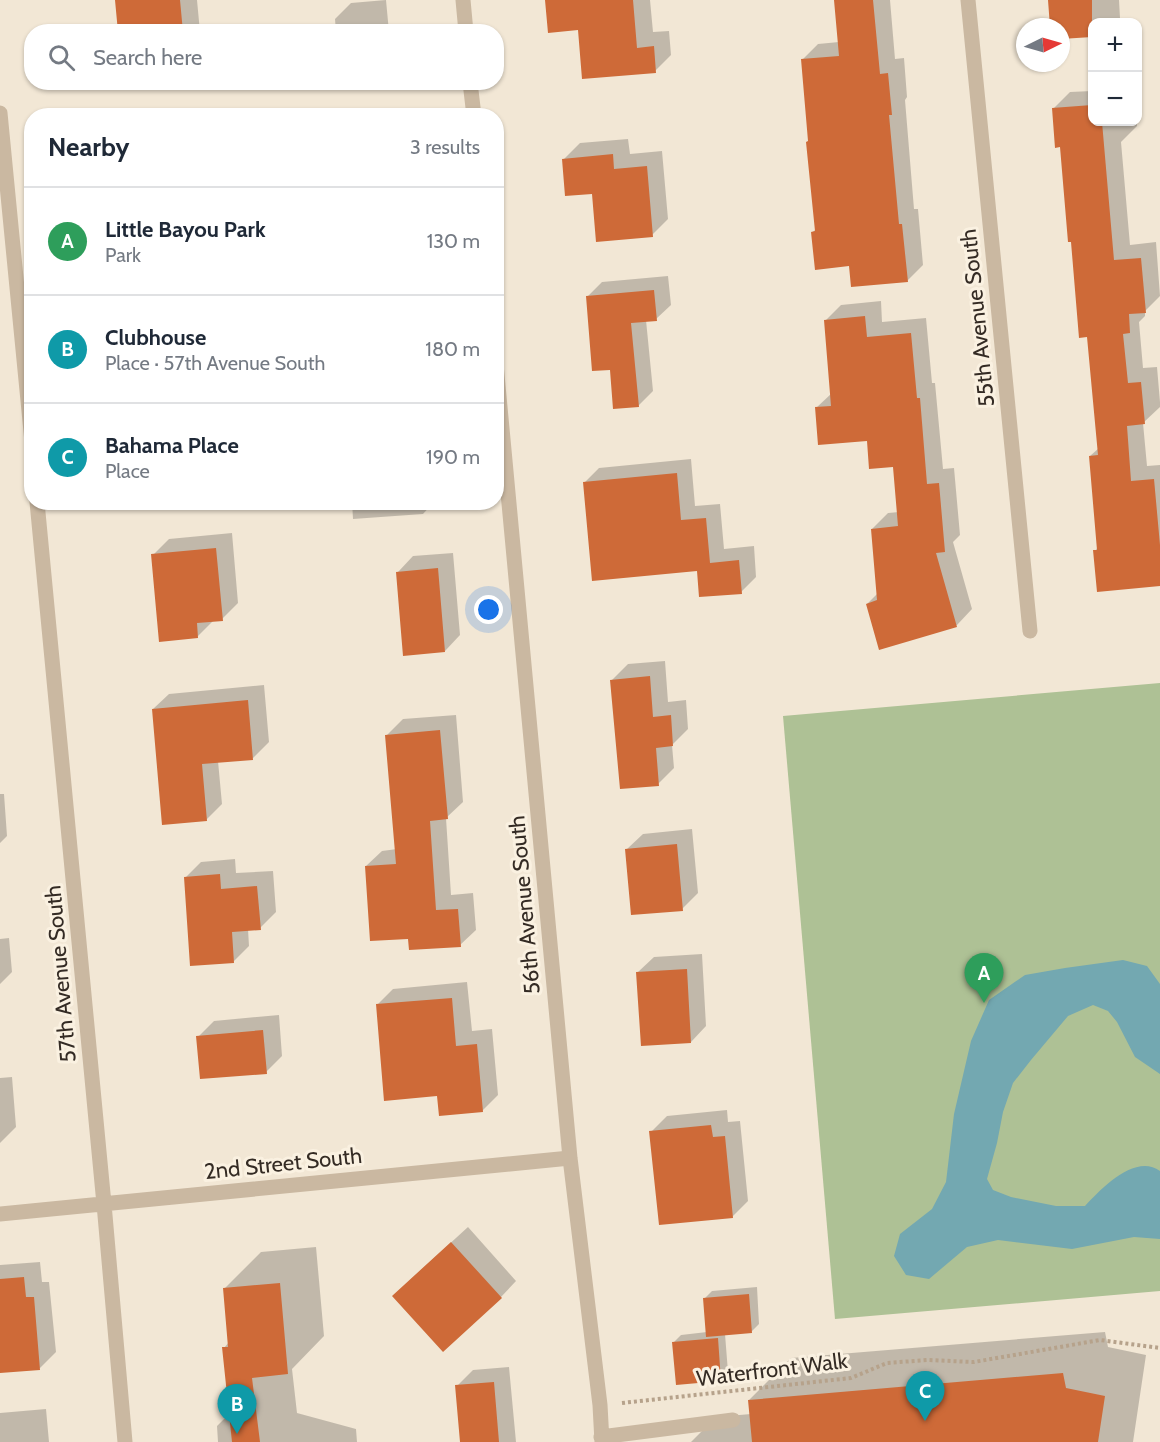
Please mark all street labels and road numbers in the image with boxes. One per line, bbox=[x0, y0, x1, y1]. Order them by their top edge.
street label: 55th Avenue South bbox=[955, 228, 1000, 408]
street label: 56th Avenue South bbox=[503, 815, 546, 995]
street label: 57th Avenue South bbox=[39, 884, 82, 1064]
street label: 2nd Street South bbox=[203, 1142, 363, 1185]
street label: Waterfront Walk bbox=[695, 1347, 849, 1392]

